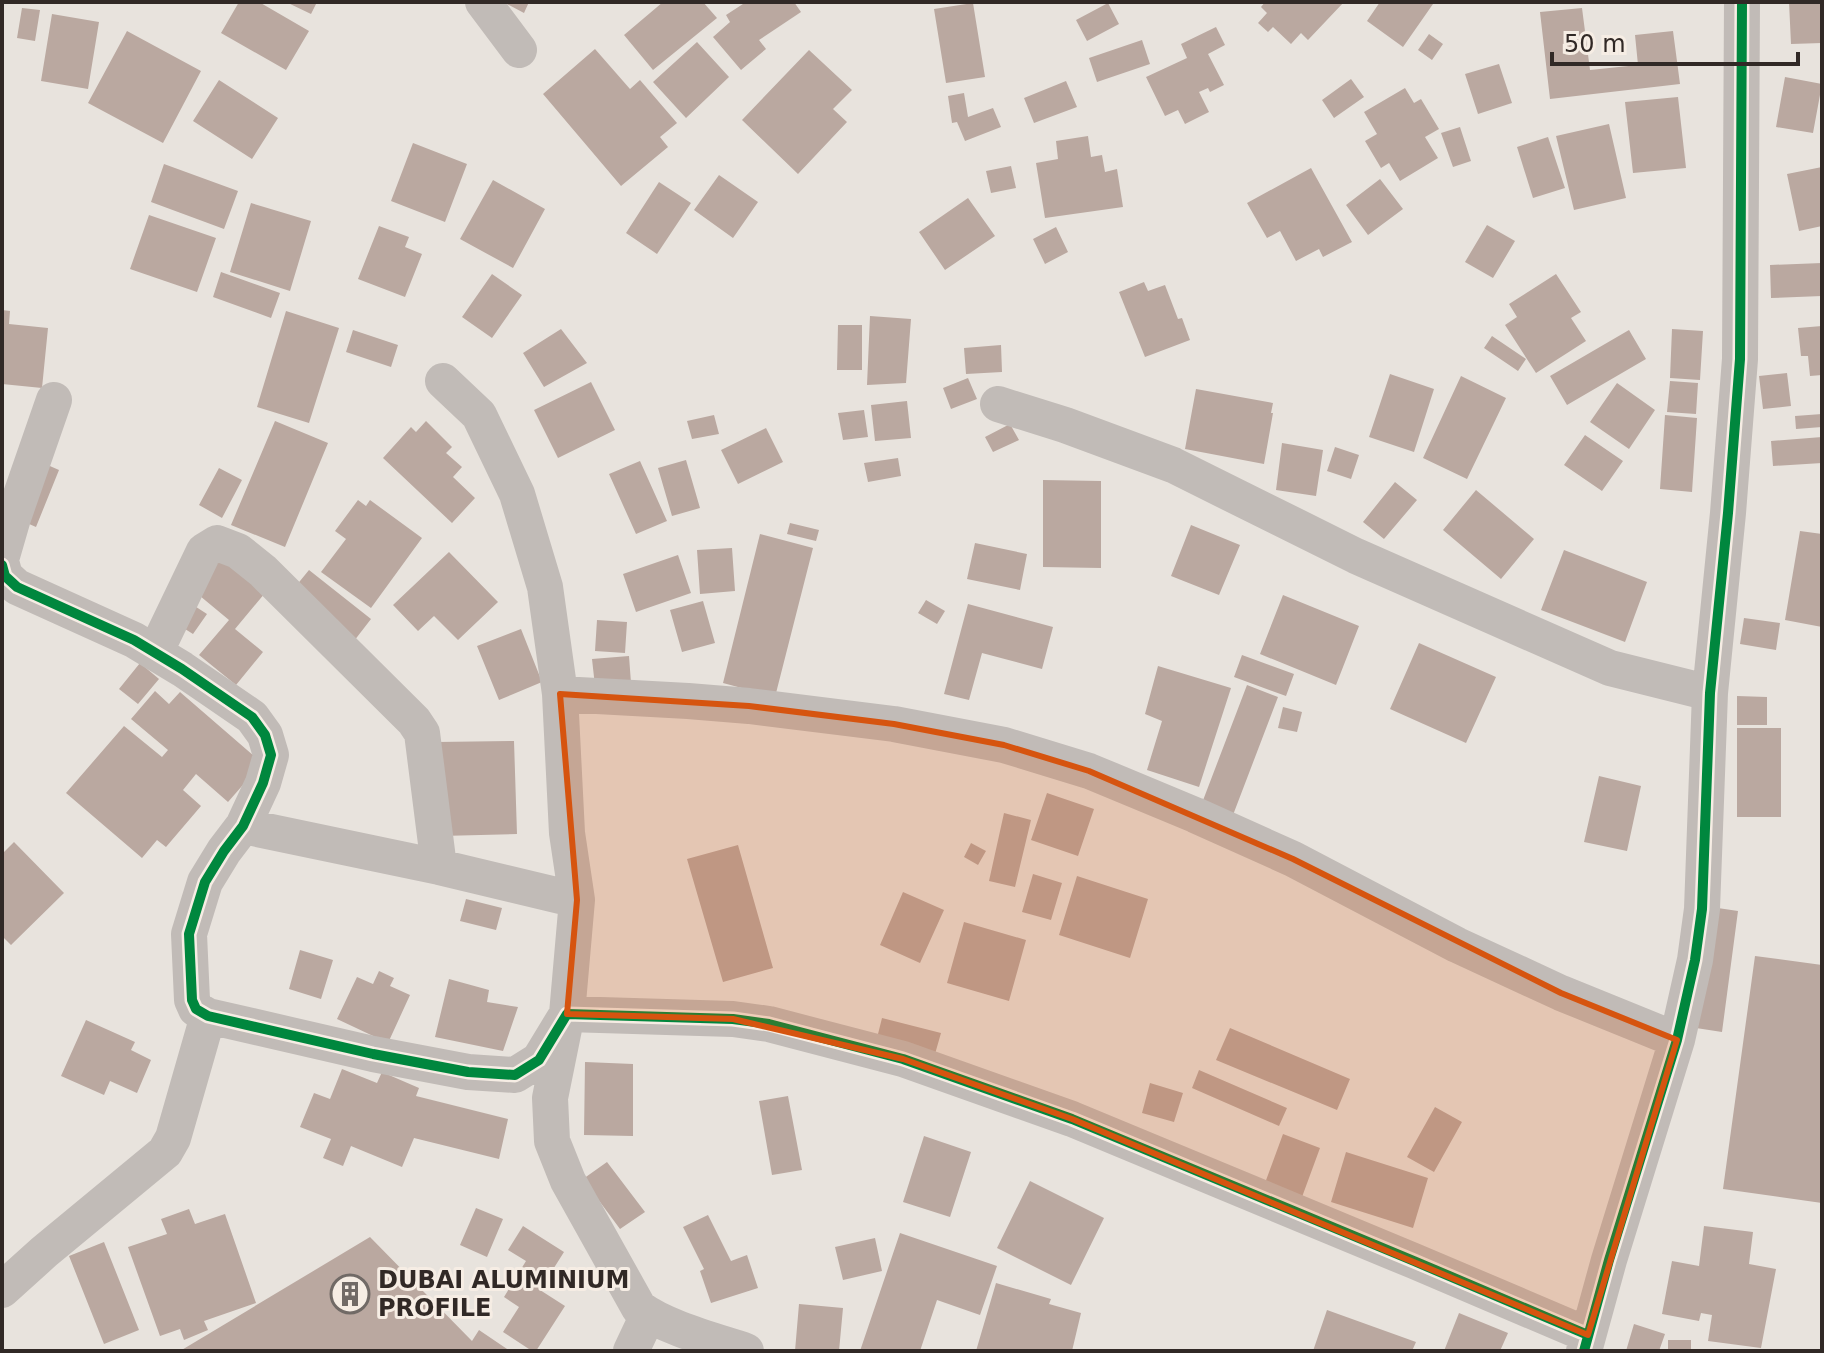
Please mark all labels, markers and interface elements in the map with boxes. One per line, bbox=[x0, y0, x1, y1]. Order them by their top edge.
scale bar bbox=[1552, 16, 1798, 66]
text: 50 m bbox=[1564, 30, 1626, 58]
place label: DUBAI ALUMINIUM PROFILE bbox=[378, 1266, 629, 1322]
building icon: DUBAI ALUMINIUM PROFILE bbox=[329, 1273, 371, 1315]

